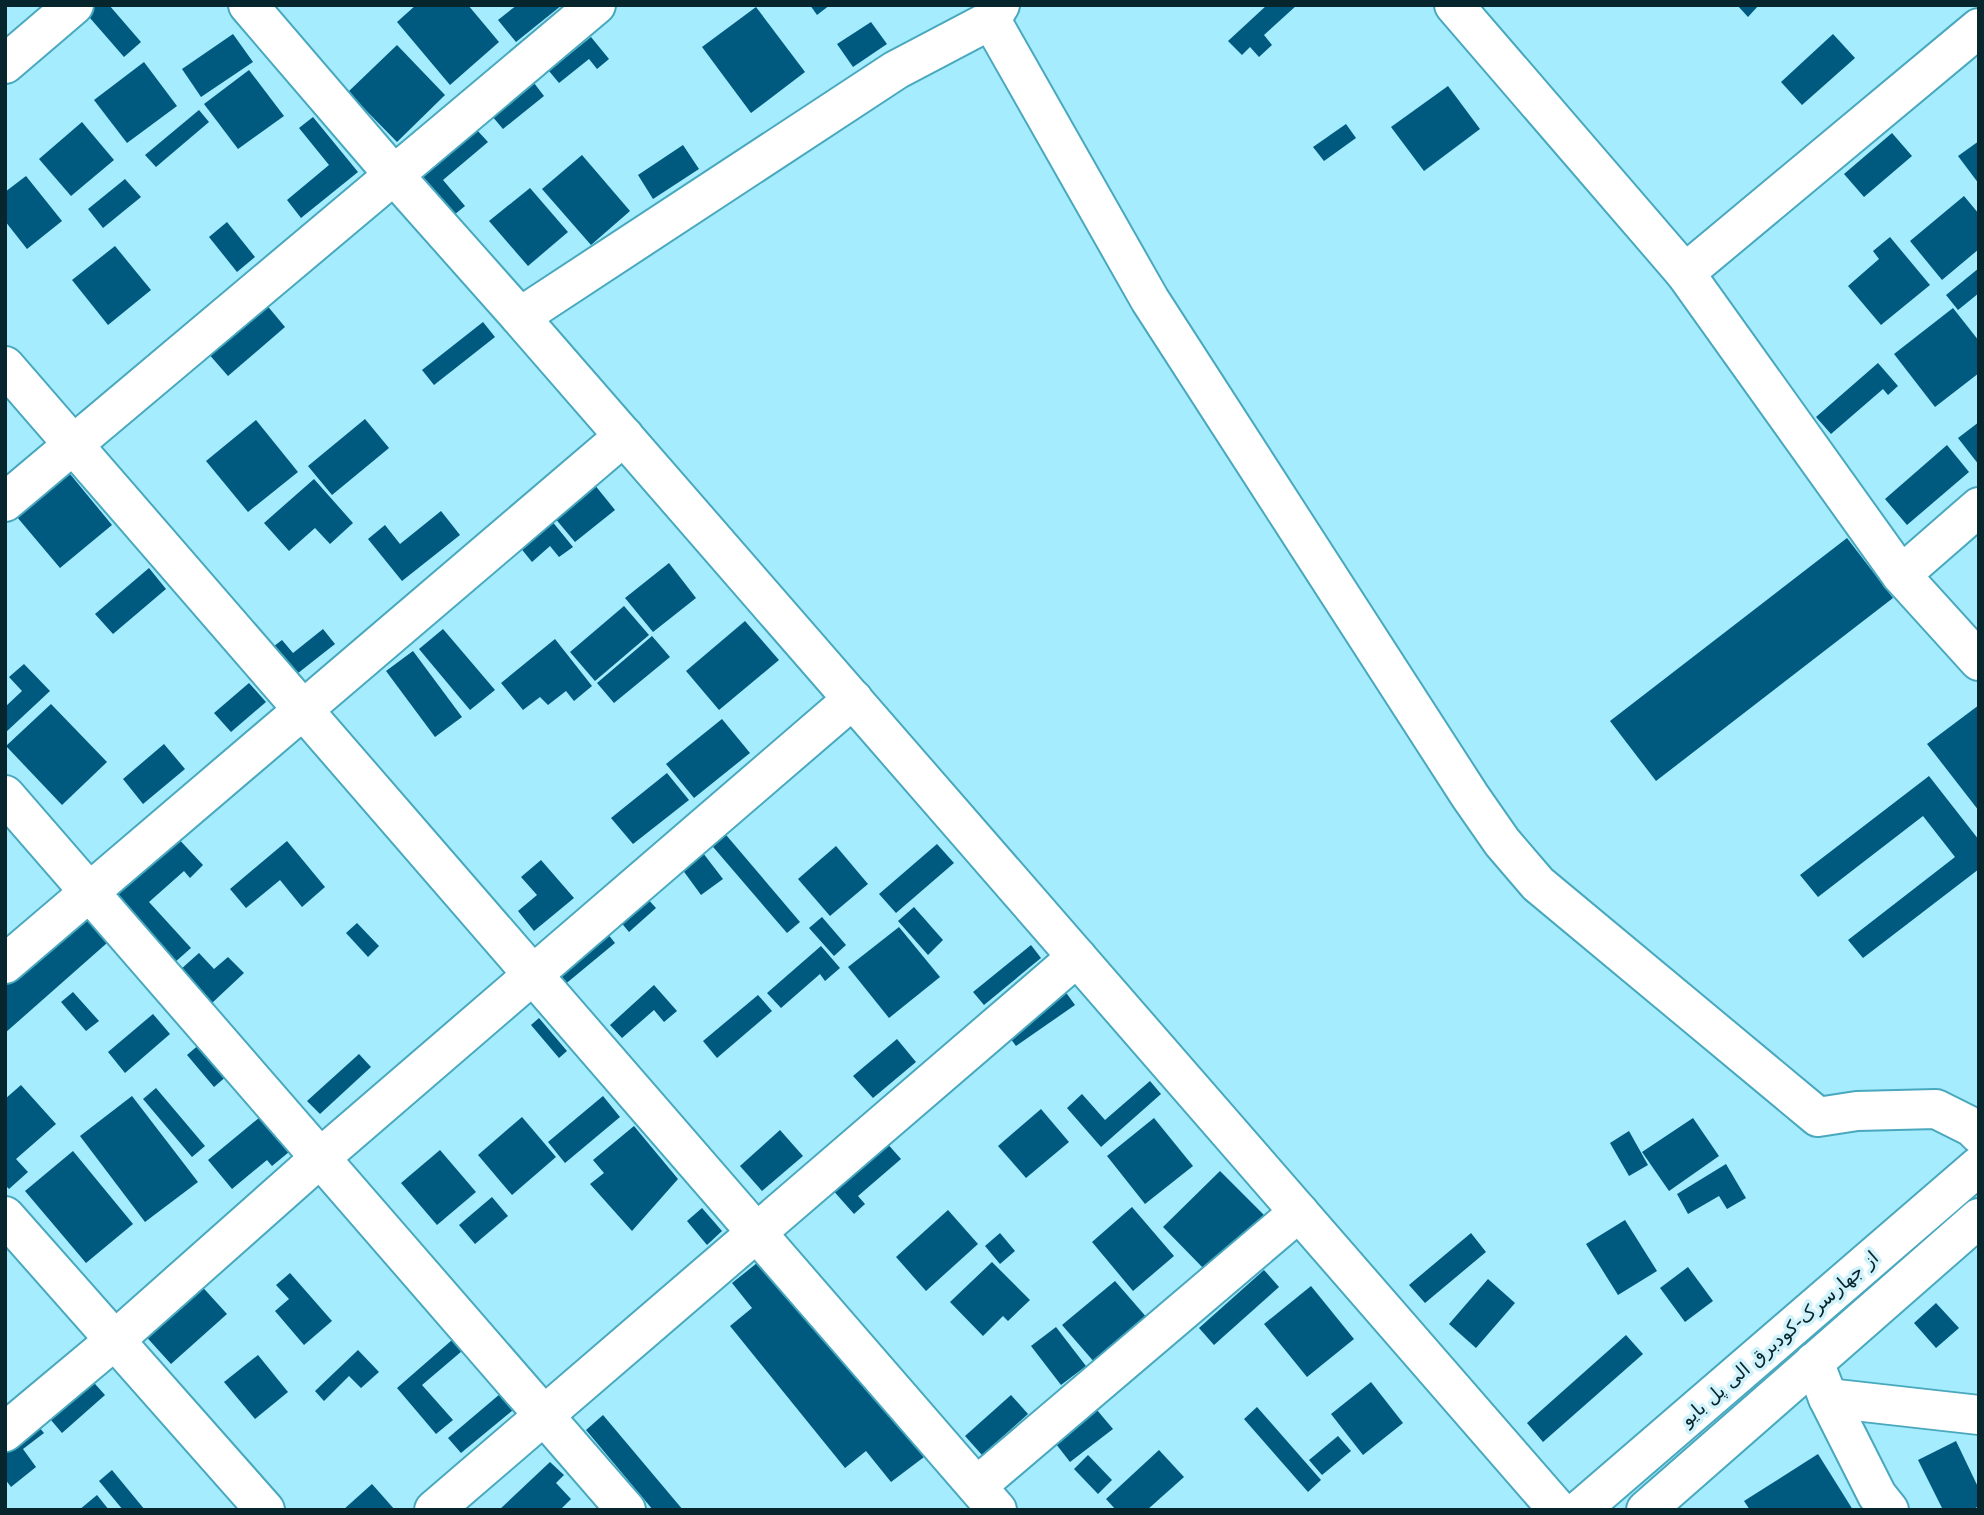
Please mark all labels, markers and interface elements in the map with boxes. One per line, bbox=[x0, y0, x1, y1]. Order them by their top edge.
street label: از جهارسرک-کودبرق الی پل بایو bbox=[1675, 1246, 1883, 1431]

